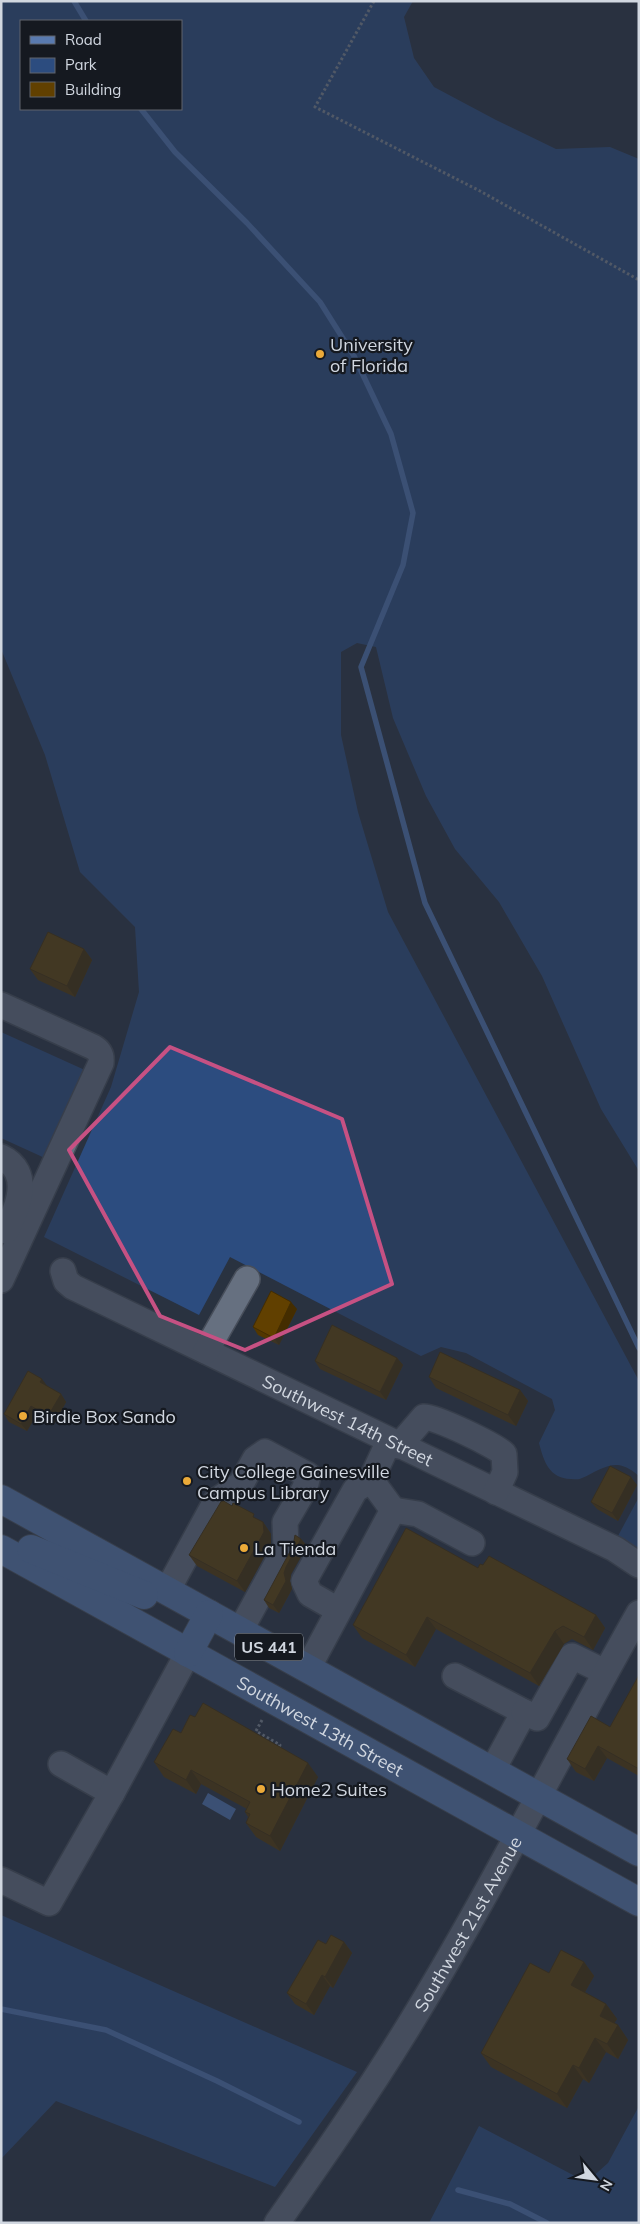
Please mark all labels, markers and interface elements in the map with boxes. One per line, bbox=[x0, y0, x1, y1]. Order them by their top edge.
legend bbox=[20, 20, 182, 110]
text: Road bbox=[65, 30, 102, 49]
text: Park bbox=[65, 55, 97, 74]
text: Building bbox=[65, 80, 121, 99]
place label: University of Florida bbox=[330, 333, 413, 377]
marker: University of Florida bbox=[314, 348, 326, 360]
street label: Southwest 14th Street bbox=[259, 1369, 437, 1471]
place label: Birdie Box Sando bbox=[33, 1405, 176, 1428]
marker: Birdie Box Sando bbox=[17, 1410, 29, 1422]
place label: City College Gainesville Campus Library bbox=[197, 1460, 389, 1504]
marker: City College Gainesville Campus Library bbox=[181, 1475, 193, 1487]
place label: La Tienda bbox=[254, 1537, 336, 1560]
marker: La Tienda bbox=[238, 1542, 250, 1554]
road number: US 441 bbox=[235, 1634, 303, 1660]
street label: Southwest 13th Street bbox=[233, 1670, 408, 1781]
place label: Home2 Suites bbox=[271, 1778, 387, 1801]
marker: Home2 Suites bbox=[255, 1783, 267, 1795]
street label: Southwest 21st Avenue bbox=[409, 1832, 526, 2016]
north arrow bbox=[570, 2154, 620, 2204]
text: N bbox=[596, 2176, 617, 2194]

